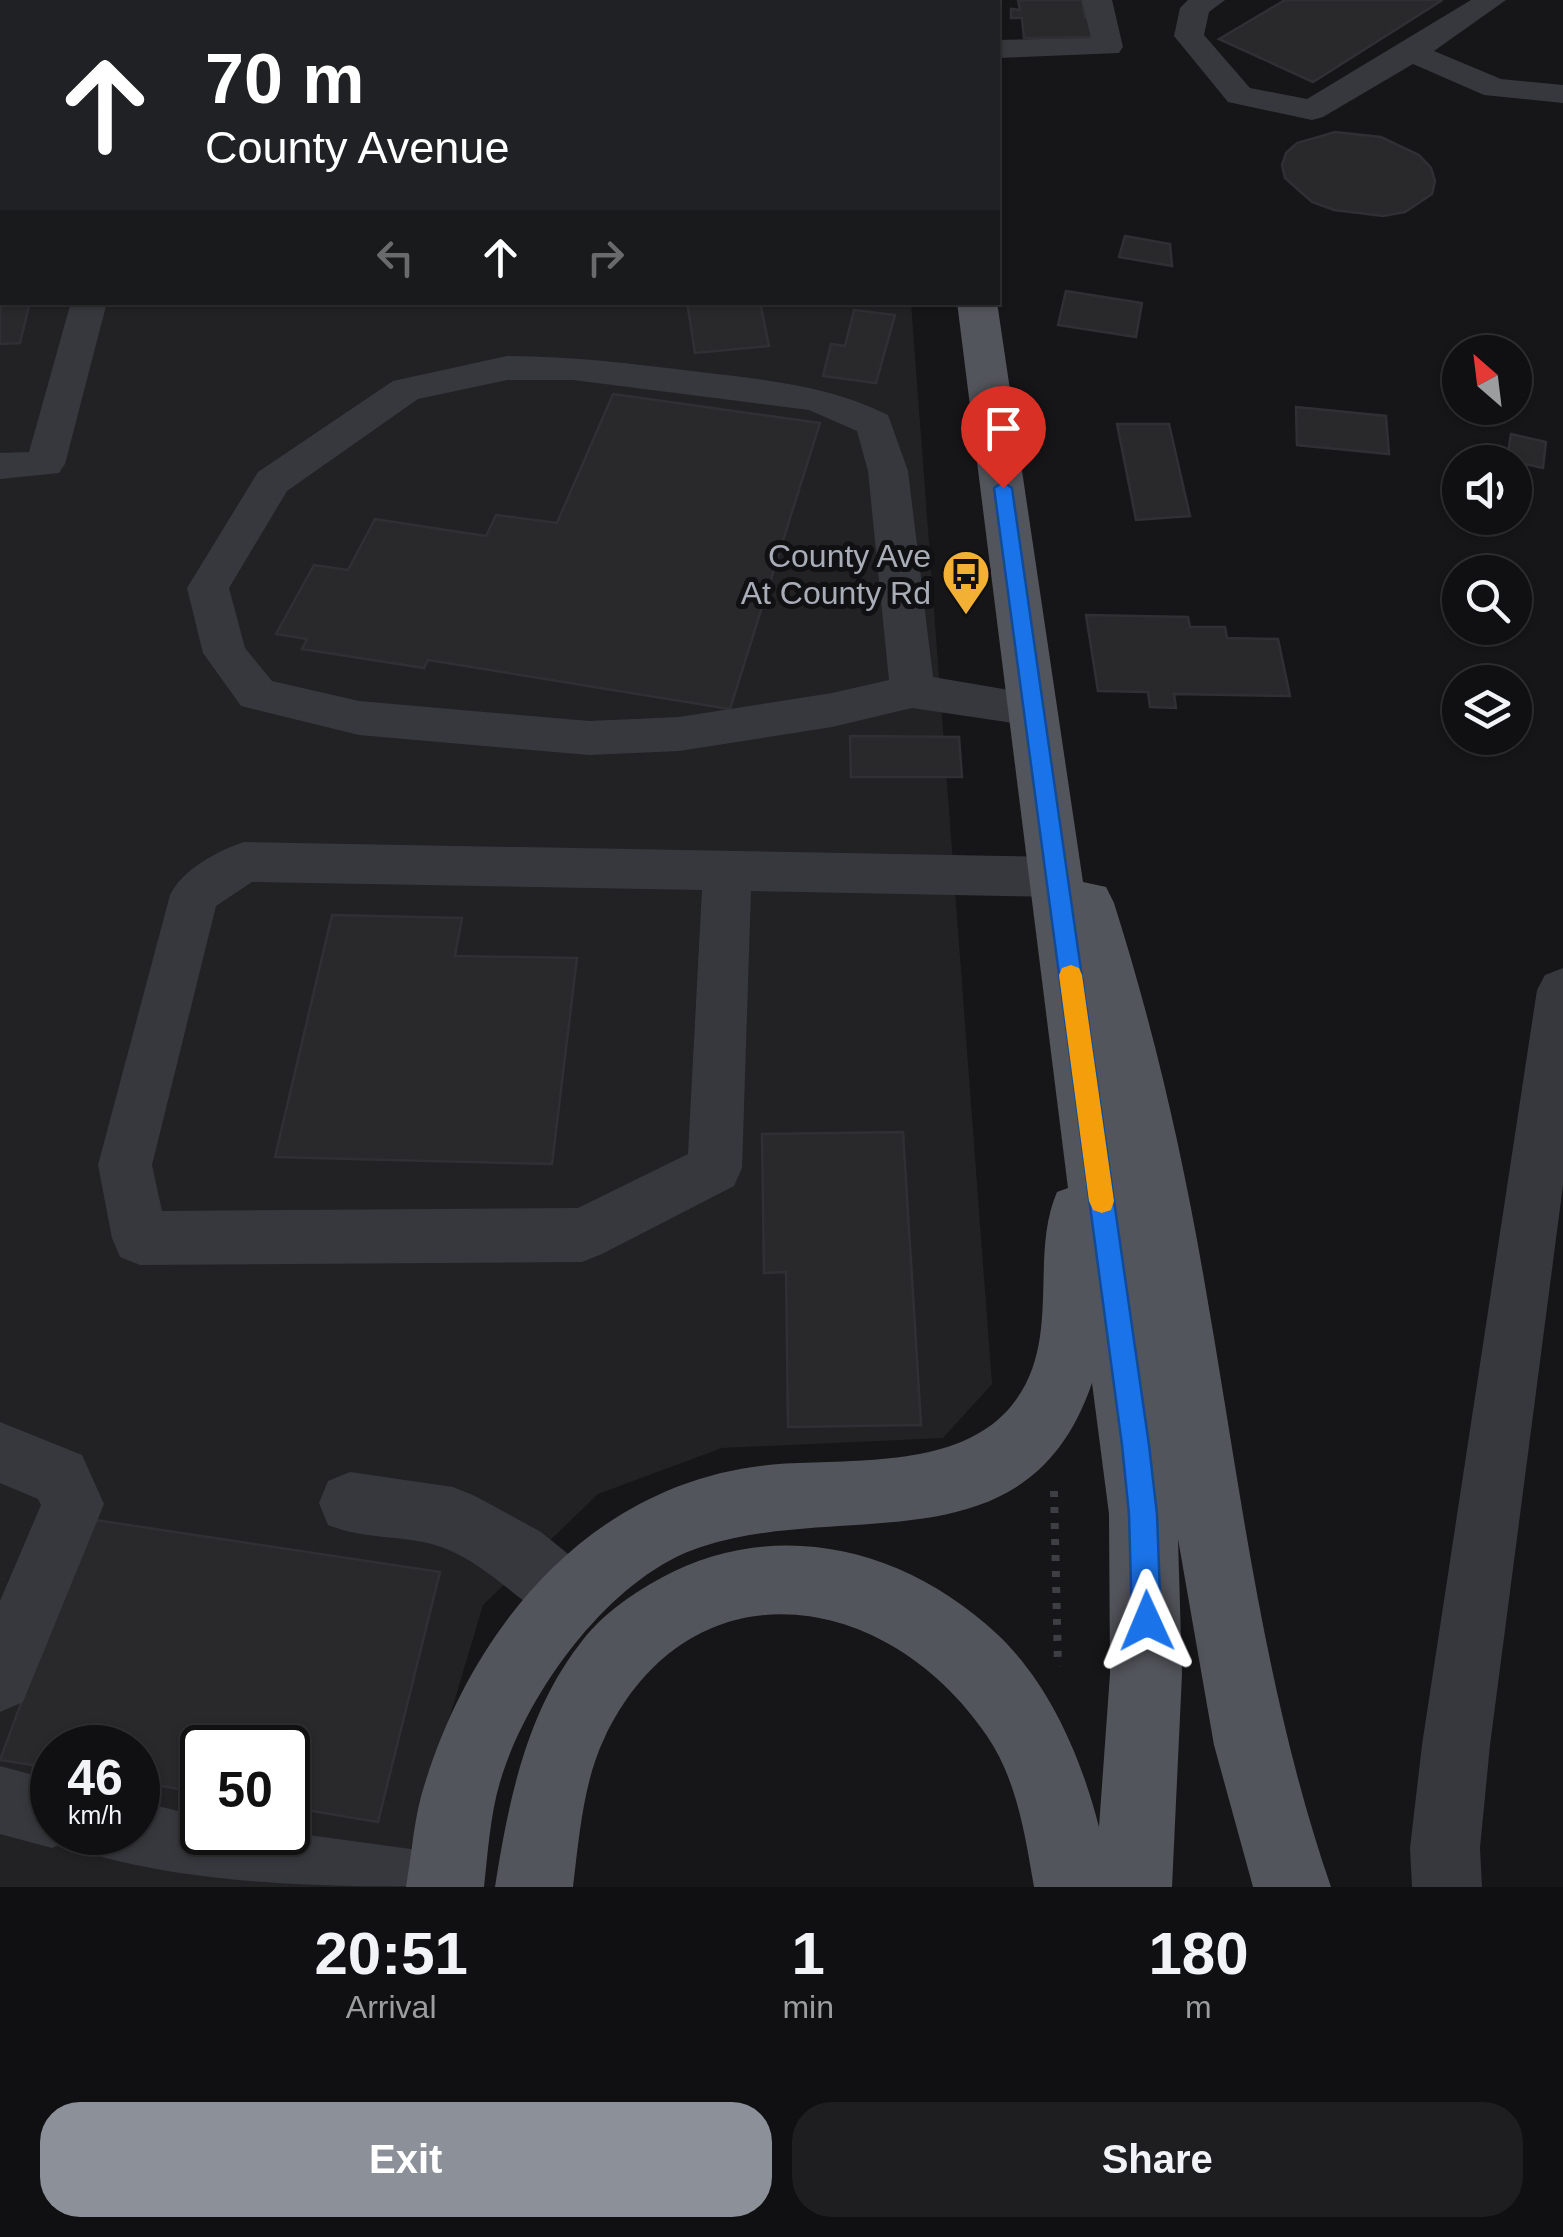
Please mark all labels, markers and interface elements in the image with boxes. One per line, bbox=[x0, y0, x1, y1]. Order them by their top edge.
icon: ahead bbox=[40, 40, 170, 170]
text: 70 m bbox=[205, 40, 365, 118]
text: County Avenue bbox=[205, 122, 509, 173]
icon: left bbox=[368, 230, 423, 285]
icon: ahead bbox=[473, 230, 528, 285]
icon: right bbox=[578, 230, 633, 285]
north arrow bbox=[1442, 335, 1532, 425]
map controls bbox=[1442, 335, 1532, 755]
pin bbox=[961, 386, 1046, 489]
icon: arrive bbox=[976, 401, 1031, 456]
button: sound bbox=[1442, 445, 1532, 535]
place label: County Ave At County Rd bbox=[741, 538, 931, 611]
bus stop icon: County Ave At County Rd bbox=[940, 548, 992, 616]
button: search bbox=[1442, 555, 1532, 645]
button: layers bbox=[1442, 665, 1532, 755]
position arrow bbox=[1095, 1569, 1199, 1673]
speed limit sign: 50 bbox=[180, 1725, 310, 1855]
text: 46 bbox=[67, 1750, 123, 1806]
text: km/h bbox=[68, 1801, 122, 1829]
text: 20:51 bbox=[314, 1920, 468, 1987]
text: 1 bbox=[791, 1920, 825, 1987]
text: 180 bbox=[1148, 1920, 1249, 1987]
text: Arrival bbox=[346, 1989, 437, 2025]
text: min bbox=[782, 1989, 834, 2025]
text: m bbox=[1185, 1989, 1212, 2025]
button: Exit bbox=[40, 2102, 772, 2217]
button: Share bbox=[792, 2102, 1523, 2217]

